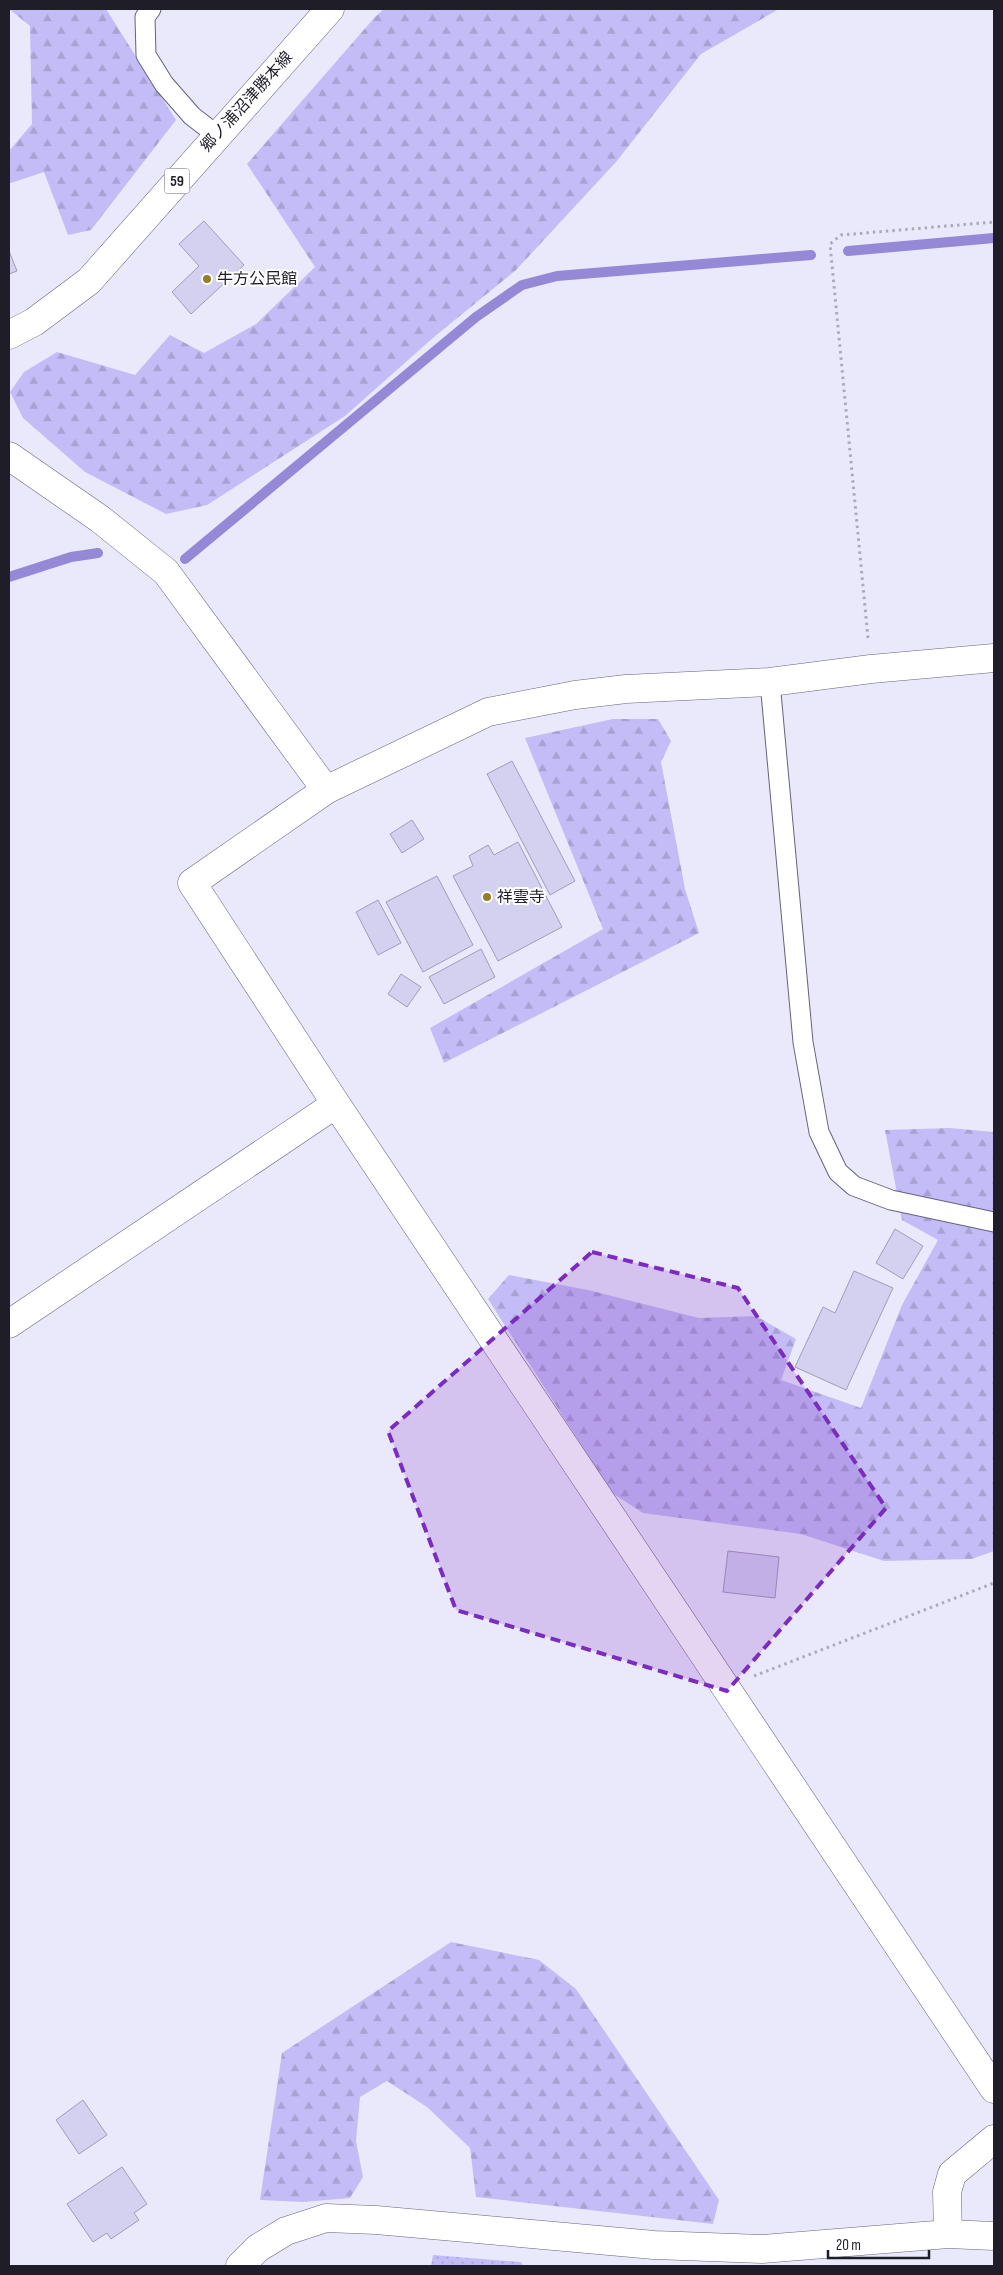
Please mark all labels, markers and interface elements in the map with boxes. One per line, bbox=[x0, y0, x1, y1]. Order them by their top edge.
street label: 郷ノ浦沼津勝本線 bbox=[197, 48, 297, 156]
road number: 59 bbox=[164, 168, 190, 194]
place label: 牛方公民館 bbox=[217, 270, 297, 289]
marker: 牛方公民館 bbox=[201, 273, 213, 285]
place label: 祥雲寺 bbox=[497, 888, 545, 907]
marker: 祥雲寺 bbox=[481, 891, 493, 903]
scale bar bbox=[828, 2228, 929, 2260]
text: 20 m bbox=[836, 2236, 861, 2255]

